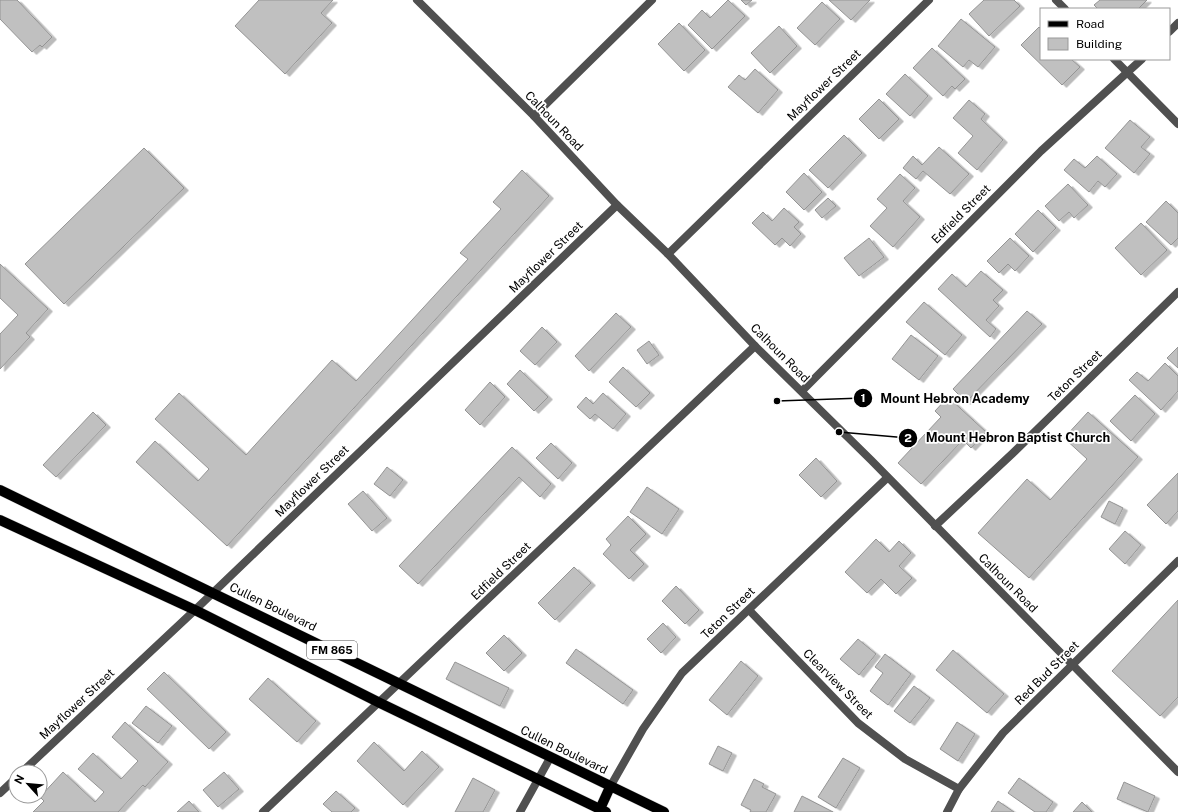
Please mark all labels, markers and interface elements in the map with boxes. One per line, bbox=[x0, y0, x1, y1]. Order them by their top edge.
legend bbox=[1040, 8, 1170, 60]
text: Road bbox=[1076, 17, 1104, 31]
text: Building bbox=[1076, 37, 1122, 51]
street label: Mayflower Street bbox=[784, 46, 864, 124]
street label: Calhoun Road bbox=[522, 88, 586, 154]
street label: Edfield Street bbox=[929, 181, 994, 246]
street label: Mayflower Street bbox=[506, 218, 586, 296]
street label: Calhoun Road bbox=[748, 321, 812, 385]
street label: Teton Street bbox=[1045, 347, 1105, 405]
callout: Mount Hebron Academy bbox=[853, 386, 1038, 411]
text: 1 bbox=[860, 391, 866, 405]
text: Mount Hebron Academy bbox=[880, 391, 1030, 406]
callout: Mount Hebron Baptist Church bbox=[898, 425, 1119, 450]
text: Mount Hebron Baptist Church bbox=[926, 430, 1110, 445]
text: 2 bbox=[904, 431, 912, 445]
street label: Mayflower Street bbox=[272, 442, 352, 520]
street label: Edfield Street bbox=[468, 539, 534, 603]
street label: Calhoun Road bbox=[976, 551, 1040, 615]
street label: Cullen Boulevard bbox=[227, 580, 319, 634]
street label: Teton Street bbox=[698, 584, 758, 642]
street label: Red Bud Street bbox=[1012, 638, 1082, 708]
road number: FM 865 bbox=[307, 641, 357, 659]
street label: Clearview Street bbox=[800, 646, 876, 722]
street label: Mayflower Street bbox=[37, 666, 117, 742]
street label: Cullen Boulevard bbox=[518, 723, 610, 777]
north arrow bbox=[8, 764, 48, 804]
text: N bbox=[12, 773, 26, 786]

